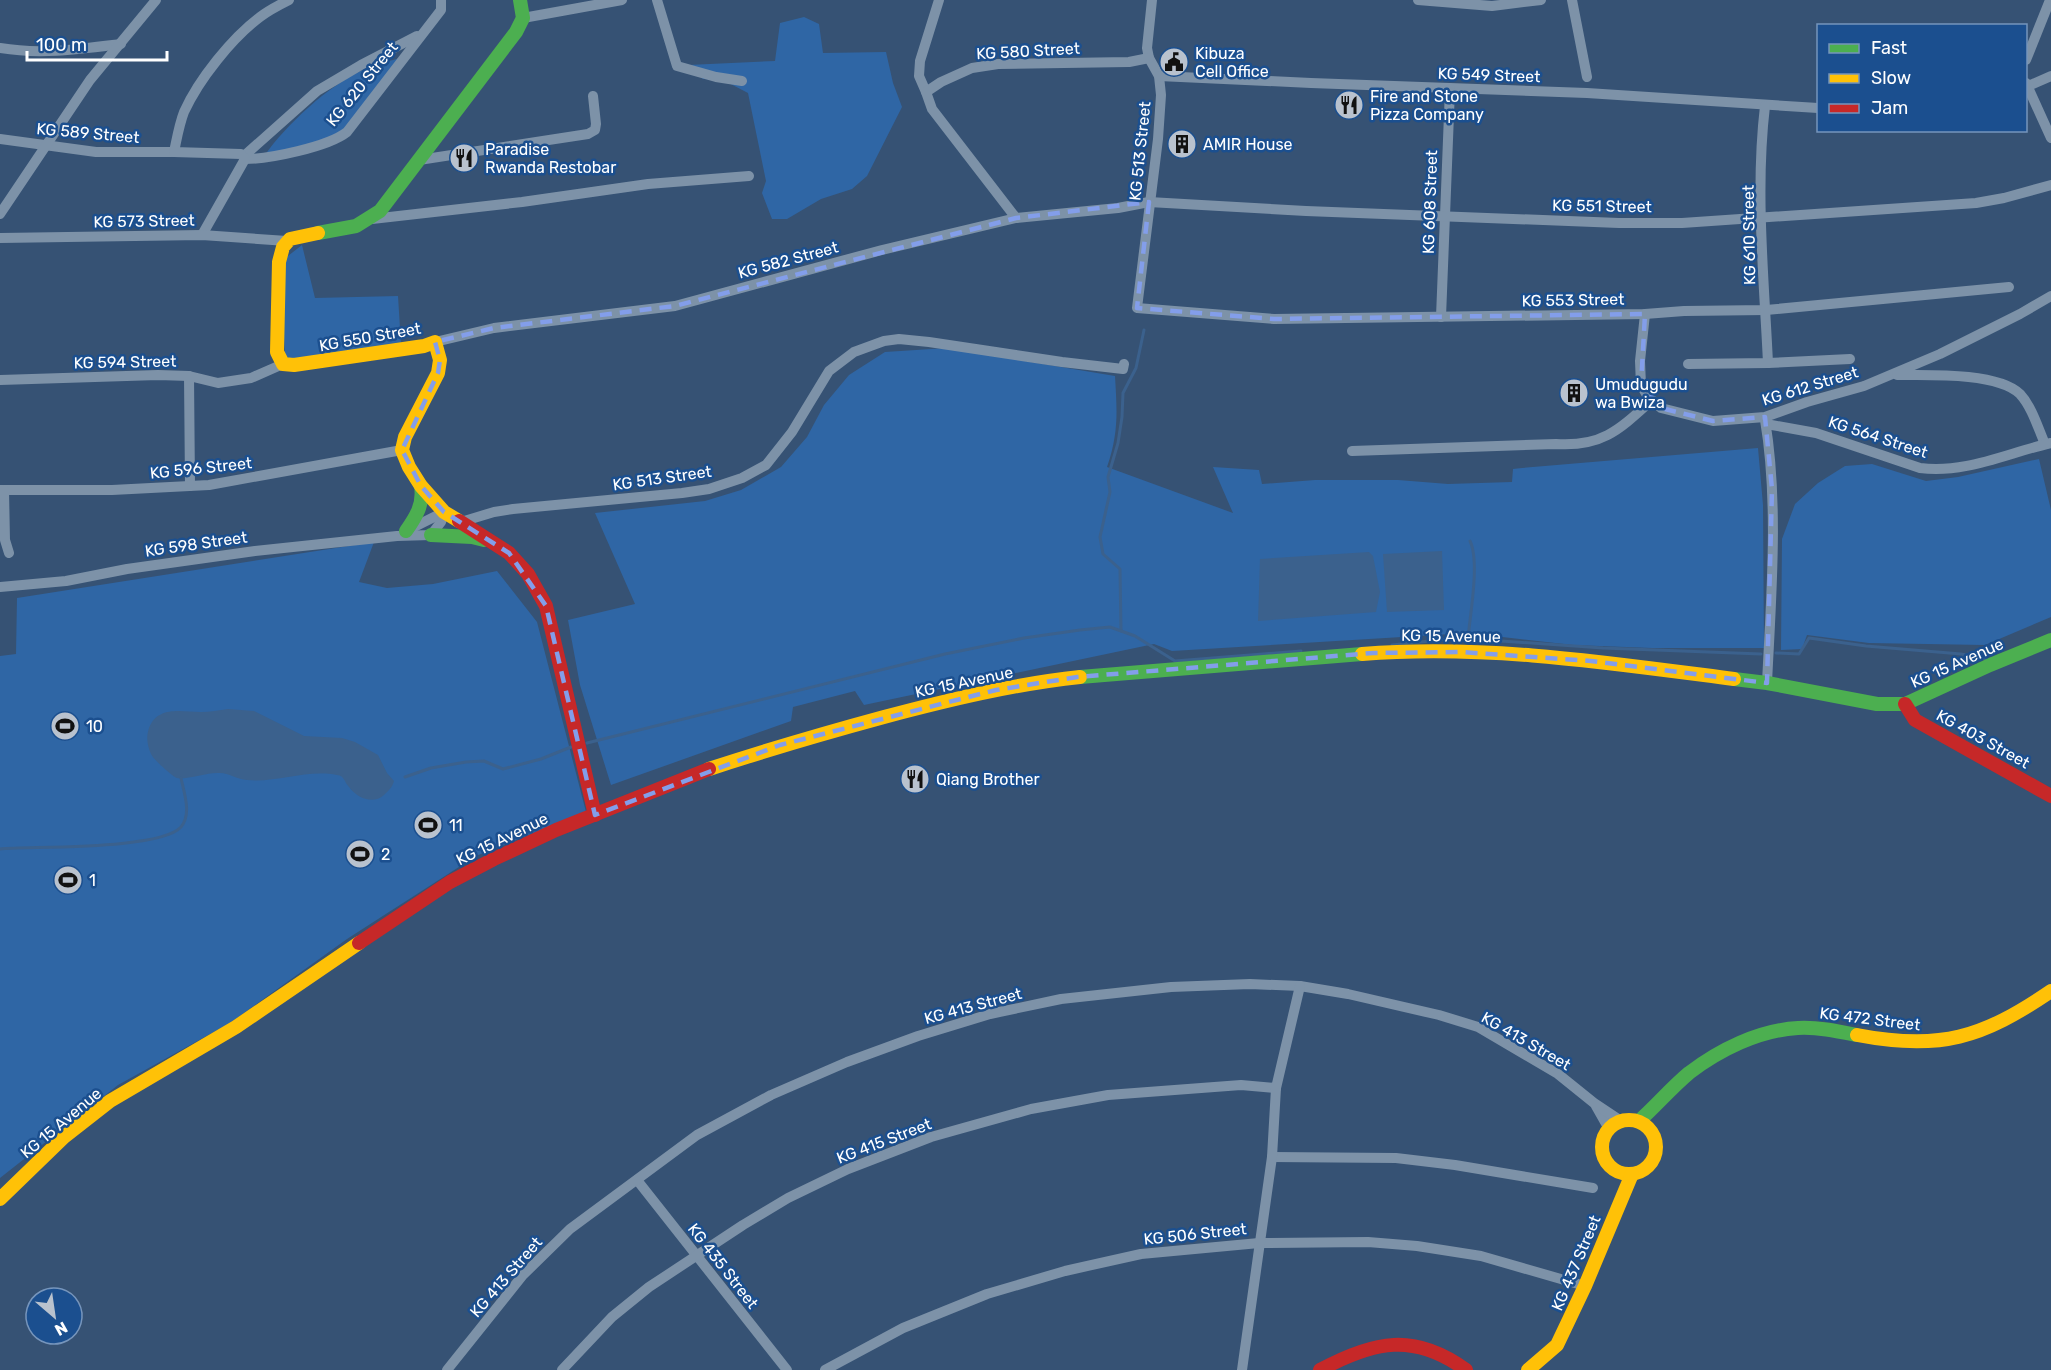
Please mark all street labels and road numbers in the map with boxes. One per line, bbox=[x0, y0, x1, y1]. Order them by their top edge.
street label: KG 620 Street bbox=[322, 38, 402, 130]
street label: KG 580 Street bbox=[976, 39, 1080, 63]
street label: KG 549 Street bbox=[1437, 64, 1541, 86]
street label: KG 513 Street bbox=[1125, 100, 1155, 202]
street label: KG 589 Street bbox=[36, 119, 140, 147]
street label: KG 608 Street bbox=[1419, 150, 1441, 254]
street label: KG 610 Street bbox=[1739, 185, 1759, 285]
street label: KG 551 Street bbox=[1552, 196, 1652, 216]
street label: KG 573 Street bbox=[93, 211, 195, 231]
street label: KG 582 Street bbox=[736, 237, 840, 283]
street label: KG 553 Street bbox=[1522, 290, 1624, 310]
street label: KG 550 Street bbox=[318, 319, 422, 355]
street label: KG 594 Street bbox=[73, 352, 177, 372]
street label: KG 612 Street bbox=[1760, 362, 1860, 410]
street label: KG 564 Street bbox=[1826, 412, 1930, 462]
street label: KG 596 Street bbox=[149, 453, 253, 483]
street label: KG 513 Street bbox=[611, 462, 713, 494]
street label: KG 598 Street bbox=[144, 527, 248, 561]
street label: KG 15 Avenue bbox=[1401, 626, 1501, 646]
street label: KG 15 Avenue bbox=[1908, 634, 2006, 692]
street label: KG 15 Avenue bbox=[913, 662, 1015, 702]
street label: KG 403 Street bbox=[1933, 706, 2033, 772]
street label: KG 15 Avenue bbox=[453, 809, 551, 869]
street label: KG 413 Street bbox=[922, 984, 1024, 1028]
street label: KG 472 Street bbox=[1819, 1003, 1921, 1035]
street label: KG 413 Street bbox=[1478, 1008, 1574, 1074]
street label: KG 15 Avenue bbox=[17, 1084, 105, 1162]
street label: KG 415 Street bbox=[834, 1114, 934, 1168]
street label: KG 437 Street bbox=[1547, 1212, 1605, 1314]
street label: KG 506 Street bbox=[1143, 1219, 1247, 1249]
street label: KG 435 Street bbox=[684, 1220, 762, 1312]
street label: KG 413 Street bbox=[466, 1233, 546, 1321]

